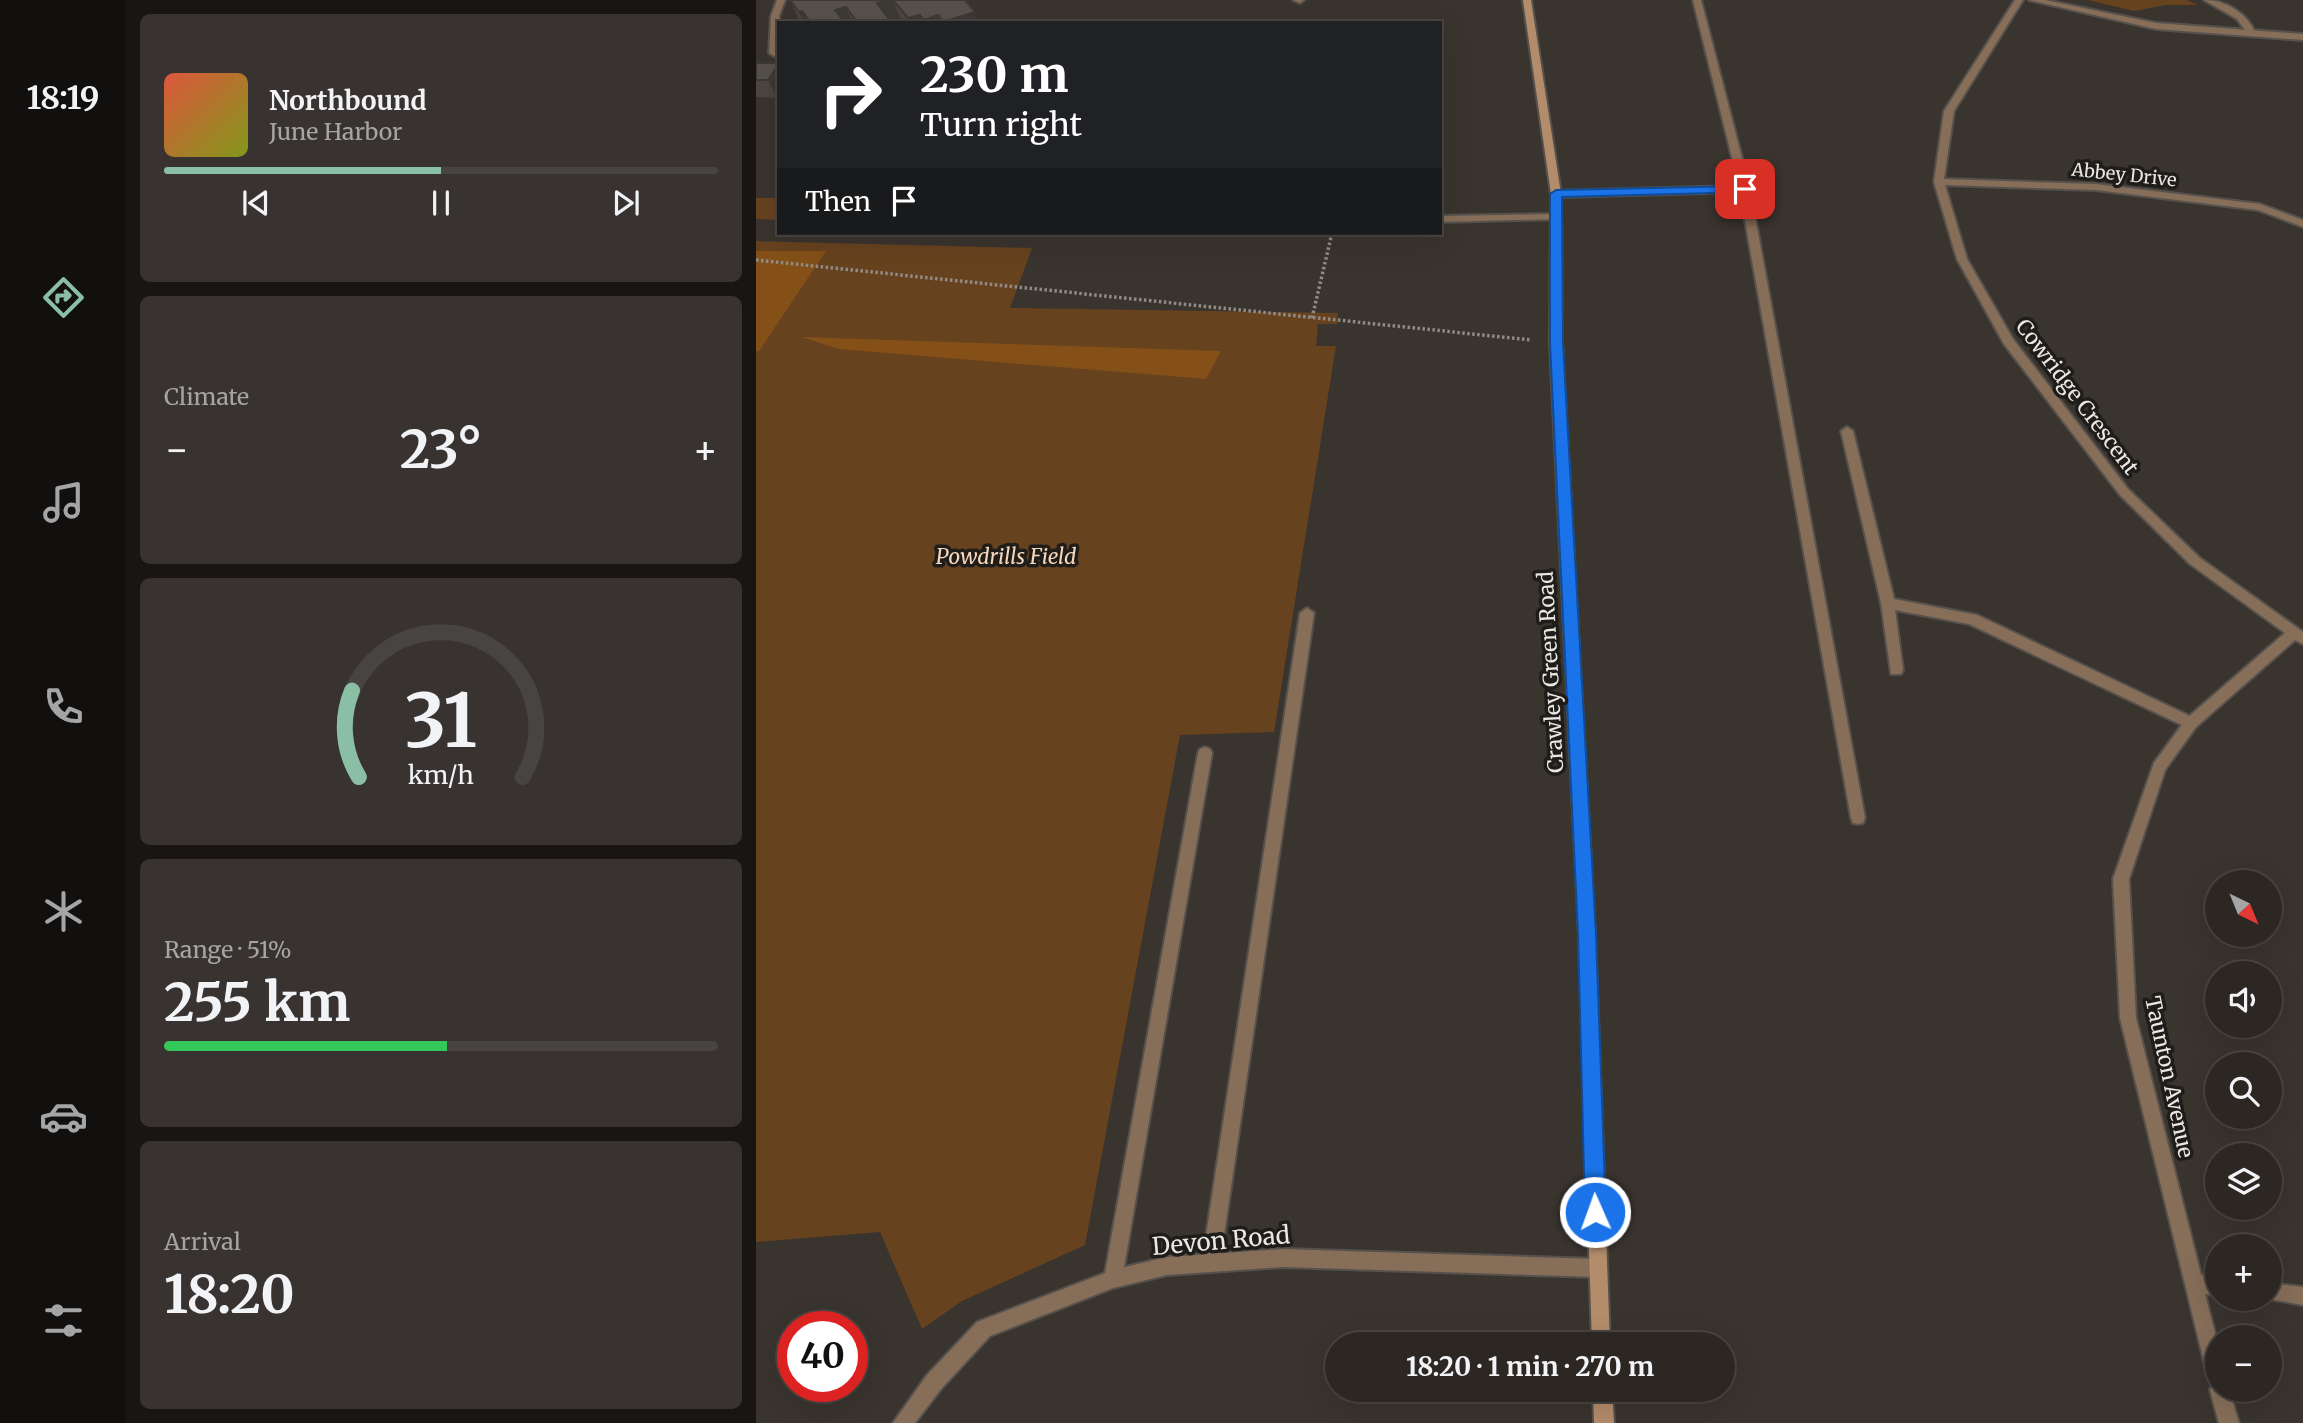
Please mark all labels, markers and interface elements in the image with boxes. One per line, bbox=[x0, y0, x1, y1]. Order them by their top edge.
text: 230 m bbox=[920, 44, 1068, 105]
icon: right bbox=[805, 49, 896, 140]
text: 18:19 bbox=[26, 78, 100, 118]
text: Northbound bbox=[269, 84, 427, 117]
text: Turn right bbox=[920, 105, 1082, 145]
text: June Harbor bbox=[269, 117, 402, 146]
street label: Abbey Drive bbox=[2069, 157, 2178, 191]
pin bbox=[1715, 159, 1775, 219]
icon: arrive bbox=[1726, 170, 1764, 208]
icon: arrive bbox=[885, 182, 923, 220]
icon: previous bbox=[237, 184, 275, 222]
icon: pause bbox=[422, 184, 460, 222]
icon: next bbox=[607, 184, 645, 222]
text: Then bbox=[805, 185, 871, 218]
icon: directions bbox=[39, 273, 88, 322]
street label: Cowridge Crescent bbox=[2010, 314, 2145, 480]
text: Climate bbox=[164, 382, 249, 411]
text: 23° bbox=[400, 417, 482, 482]
text: − bbox=[164, 426, 189, 473]
text: + bbox=[693, 426, 718, 473]
icon: music bbox=[39, 478, 88, 527]
park label: Powdrills Field bbox=[936, 543, 1076, 570]
street label: Crawley Green Road bbox=[1532, 570, 1569, 774]
text: 31 bbox=[405, 676, 477, 768]
icon: phone bbox=[39, 682, 88, 731]
text: km/h bbox=[408, 759, 474, 791]
north arrow bbox=[2205, 870, 2282, 947]
map controls bbox=[2205, 870, 2282, 1402]
icon: climate bbox=[39, 887, 88, 936]
text: Range · 51% bbox=[164, 935, 292, 964]
button: sound bbox=[2205, 961, 2282, 1038]
text: 255 km bbox=[164, 970, 350, 1035]
street label: Taunton Avenue bbox=[2139, 994, 2200, 1160]
button: search bbox=[2205, 1052, 2282, 1129]
icon: car bbox=[39, 1092, 88, 1141]
button: layers bbox=[2205, 1143, 2282, 1220]
position arrow bbox=[1558, 1175, 1632, 1249]
street label: Devon Road bbox=[1151, 1219, 1291, 1262]
text: Arrival bbox=[164, 1227, 241, 1256]
button: + bbox=[2205, 1234, 2282, 1311]
text: 18:20 bbox=[164, 1262, 295, 1327]
icon: filters bbox=[39, 1296, 88, 1345]
speed limit sign: 40 bbox=[777, 1311, 868, 1402]
button: − bbox=[2205, 1325, 2282, 1402]
text: 18:20 · 1 min · 270 m bbox=[1406, 1350, 1654, 1383]

